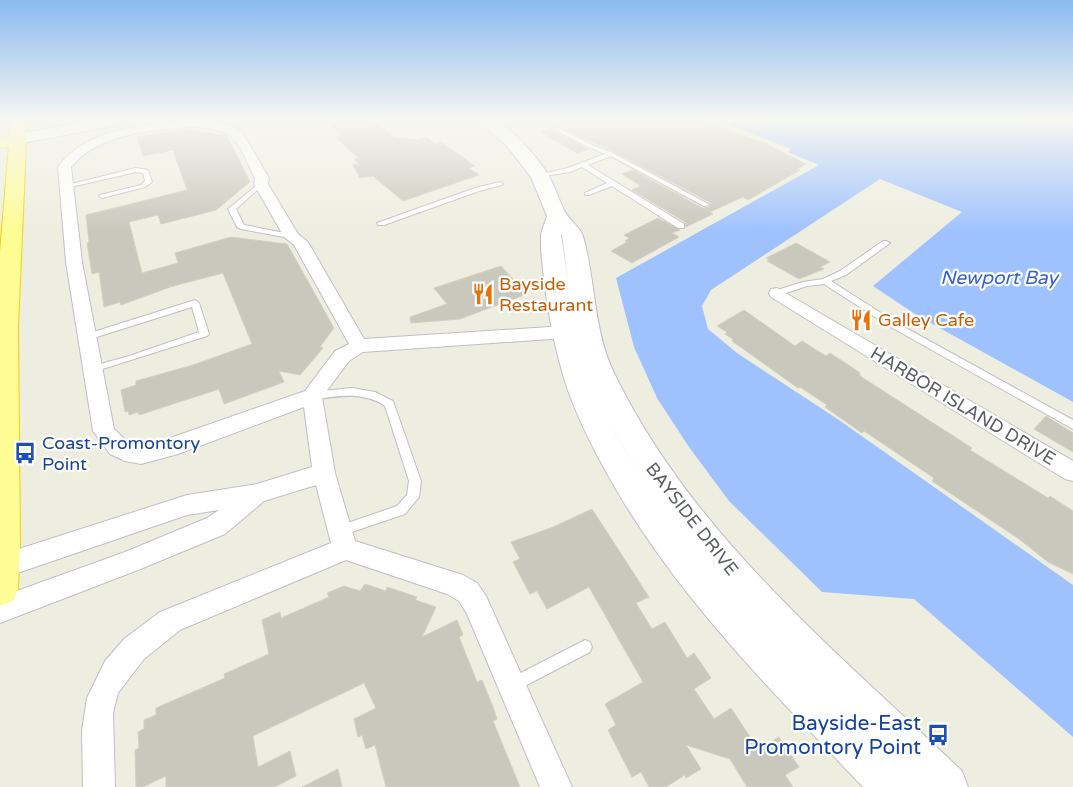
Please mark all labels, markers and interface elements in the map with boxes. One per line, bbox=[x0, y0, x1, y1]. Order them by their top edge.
water label: Newport Bay bbox=[940, 267, 1061, 289]
place label: Bayside Restaurant bbox=[499, 273, 593, 316]
restaurant icon: Bayside Restaurant bbox=[470, 281, 496, 307]
restaurant icon: Galley Cafe bbox=[848, 307, 874, 333]
place label: Galley Cafe bbox=[878, 309, 974, 331]
street label: HARBOR ISLAND DRIVE bbox=[866, 342, 1060, 470]
place label: Coast-Promontory Point bbox=[42, 432, 200, 475]
bus stop icon: Coast-Promontory Point bbox=[12, 440, 38, 466]
street label: BAYSIDE DRIVE bbox=[641, 458, 743, 580]
place label: Bayside-East Promontory Point bbox=[744, 711, 921, 760]
bus stop icon: Bayside-East Promontory Point bbox=[925, 722, 951, 748]

